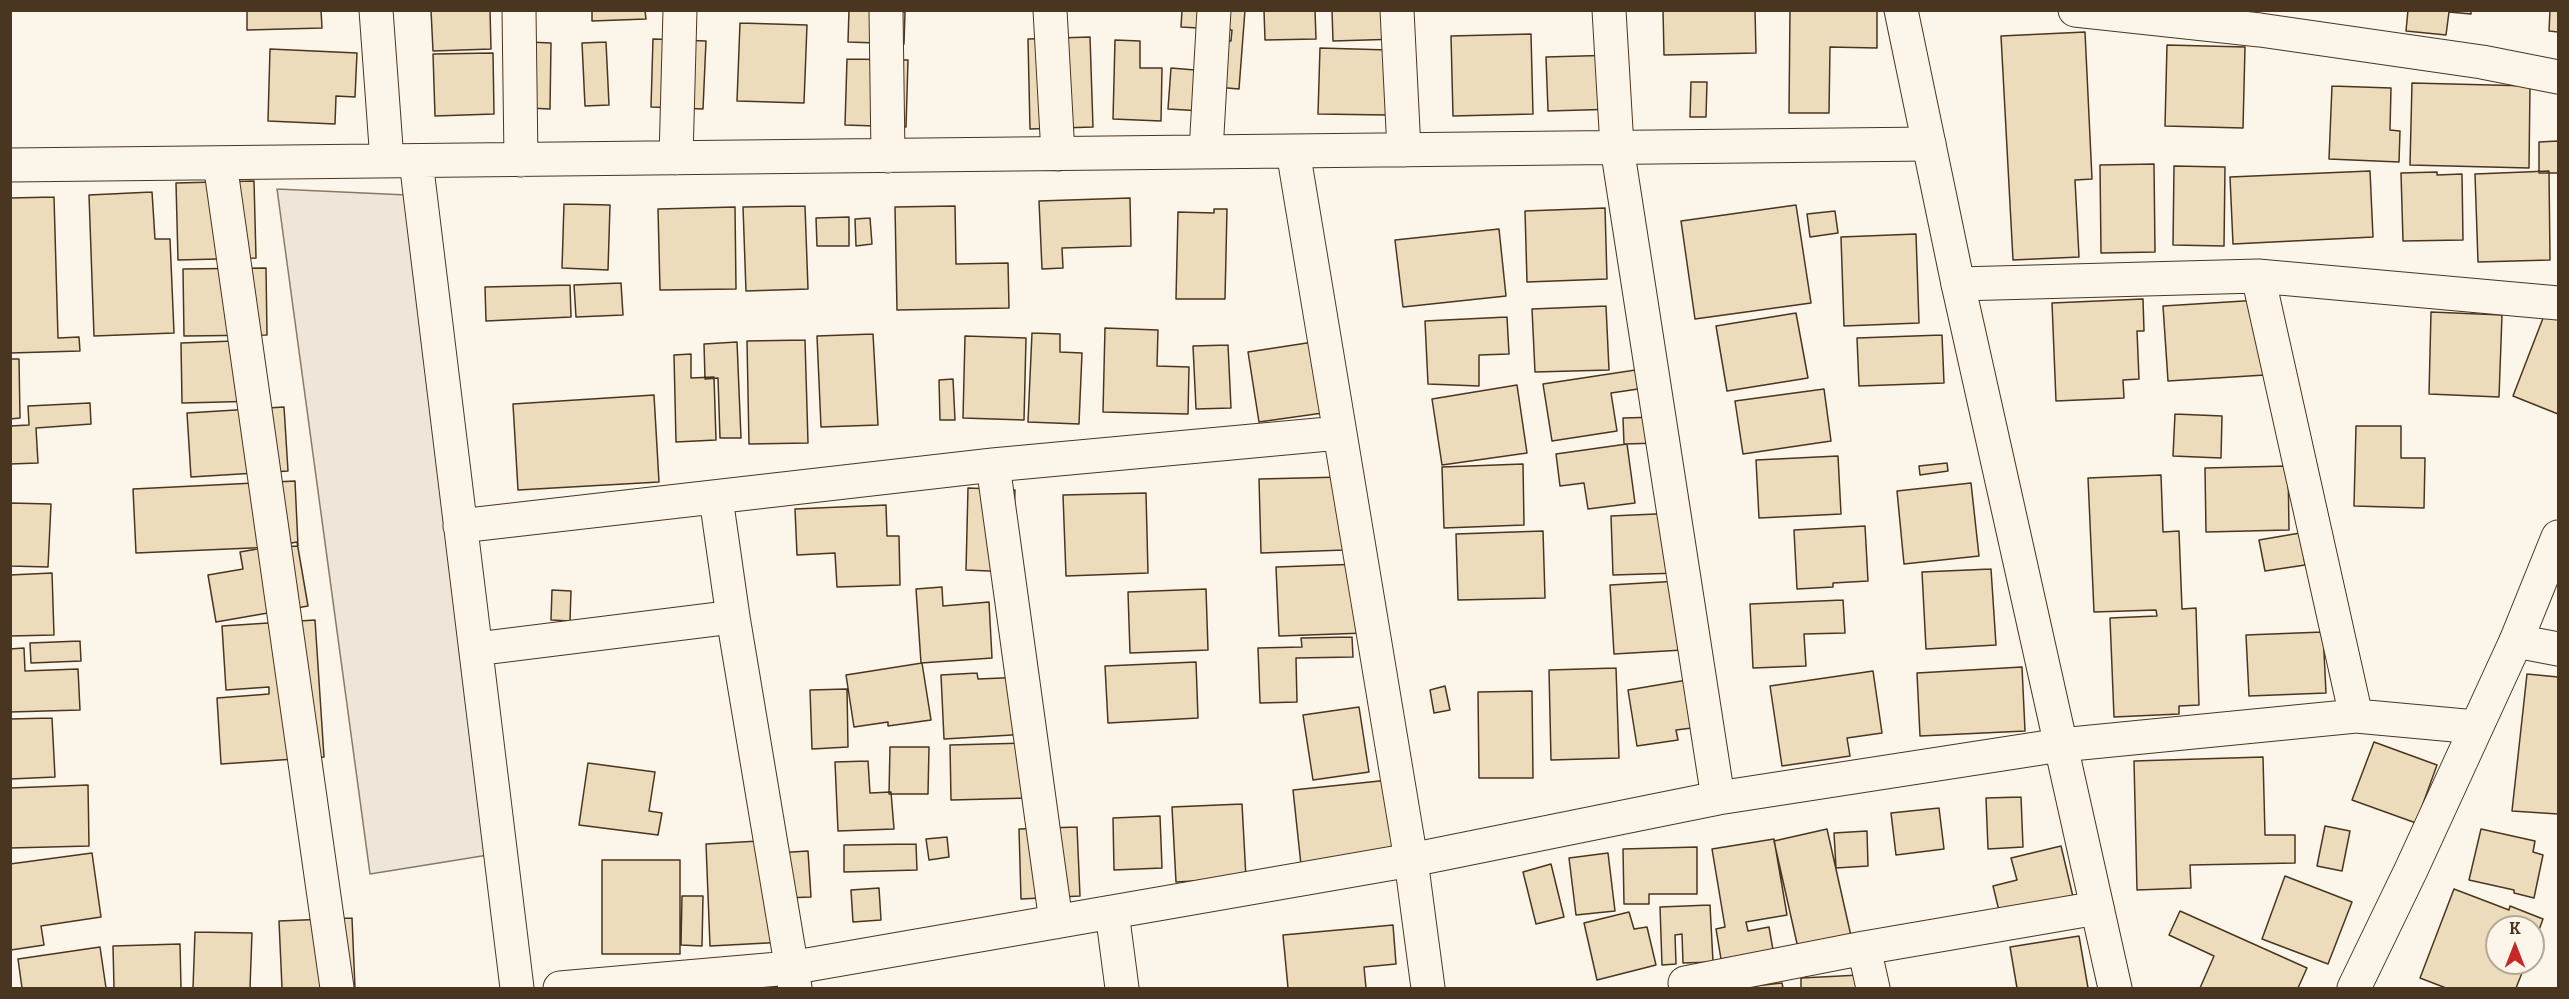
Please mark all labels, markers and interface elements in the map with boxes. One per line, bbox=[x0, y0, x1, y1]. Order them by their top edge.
north arrow bbox=[2485, 915, 2545, 975]
text: K bbox=[2509, 919, 2521, 938]

